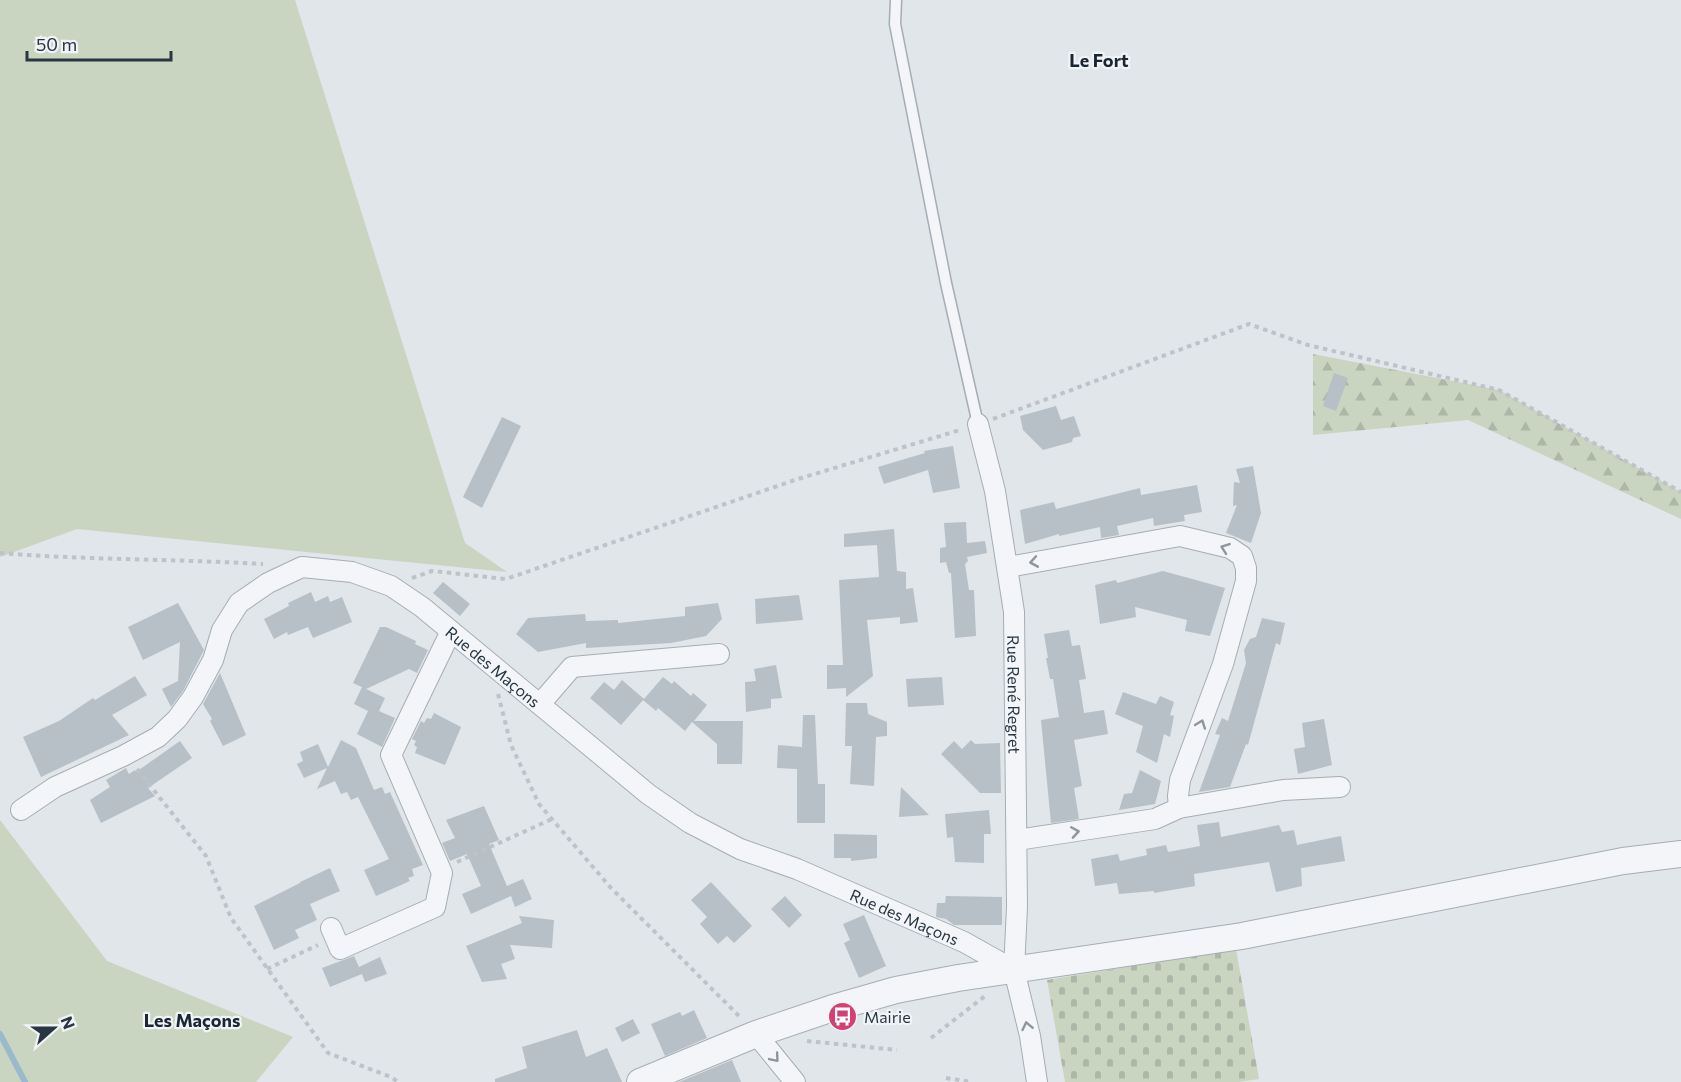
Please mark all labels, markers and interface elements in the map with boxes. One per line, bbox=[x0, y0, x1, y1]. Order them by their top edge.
scale bar bbox=[27, 24, 171, 62]
text: 50 m bbox=[36, 33, 77, 55]
district label: Le Fort bbox=[1069, 49, 1129, 71]
one-way arrow bbox=[1220, 542, 1231, 555]
one-way arrow bbox=[1029, 555, 1039, 568]
street label: Rue des Maçons bbox=[443, 622, 544, 711]
street label: Rue René Regret bbox=[1005, 635, 1025, 754]
one-way arrow bbox=[1193, 719, 1206, 730]
one-way arrow bbox=[1070, 826, 1080, 838]
street label: Rue des Maçons bbox=[848, 884, 962, 948]
north arrow bbox=[24, 998, 84, 1058]
bus stop icon: Mairie bbox=[827, 1000, 859, 1032]
place label: Mairie bbox=[864, 1007, 911, 1026]
district label: Les Maçons bbox=[144, 1009, 240, 1031]
text: N bbox=[57, 1013, 79, 1031]
one-way arrow bbox=[1021, 1021, 1034, 1031]
one-way arrow bbox=[768, 1051, 779, 1062]

